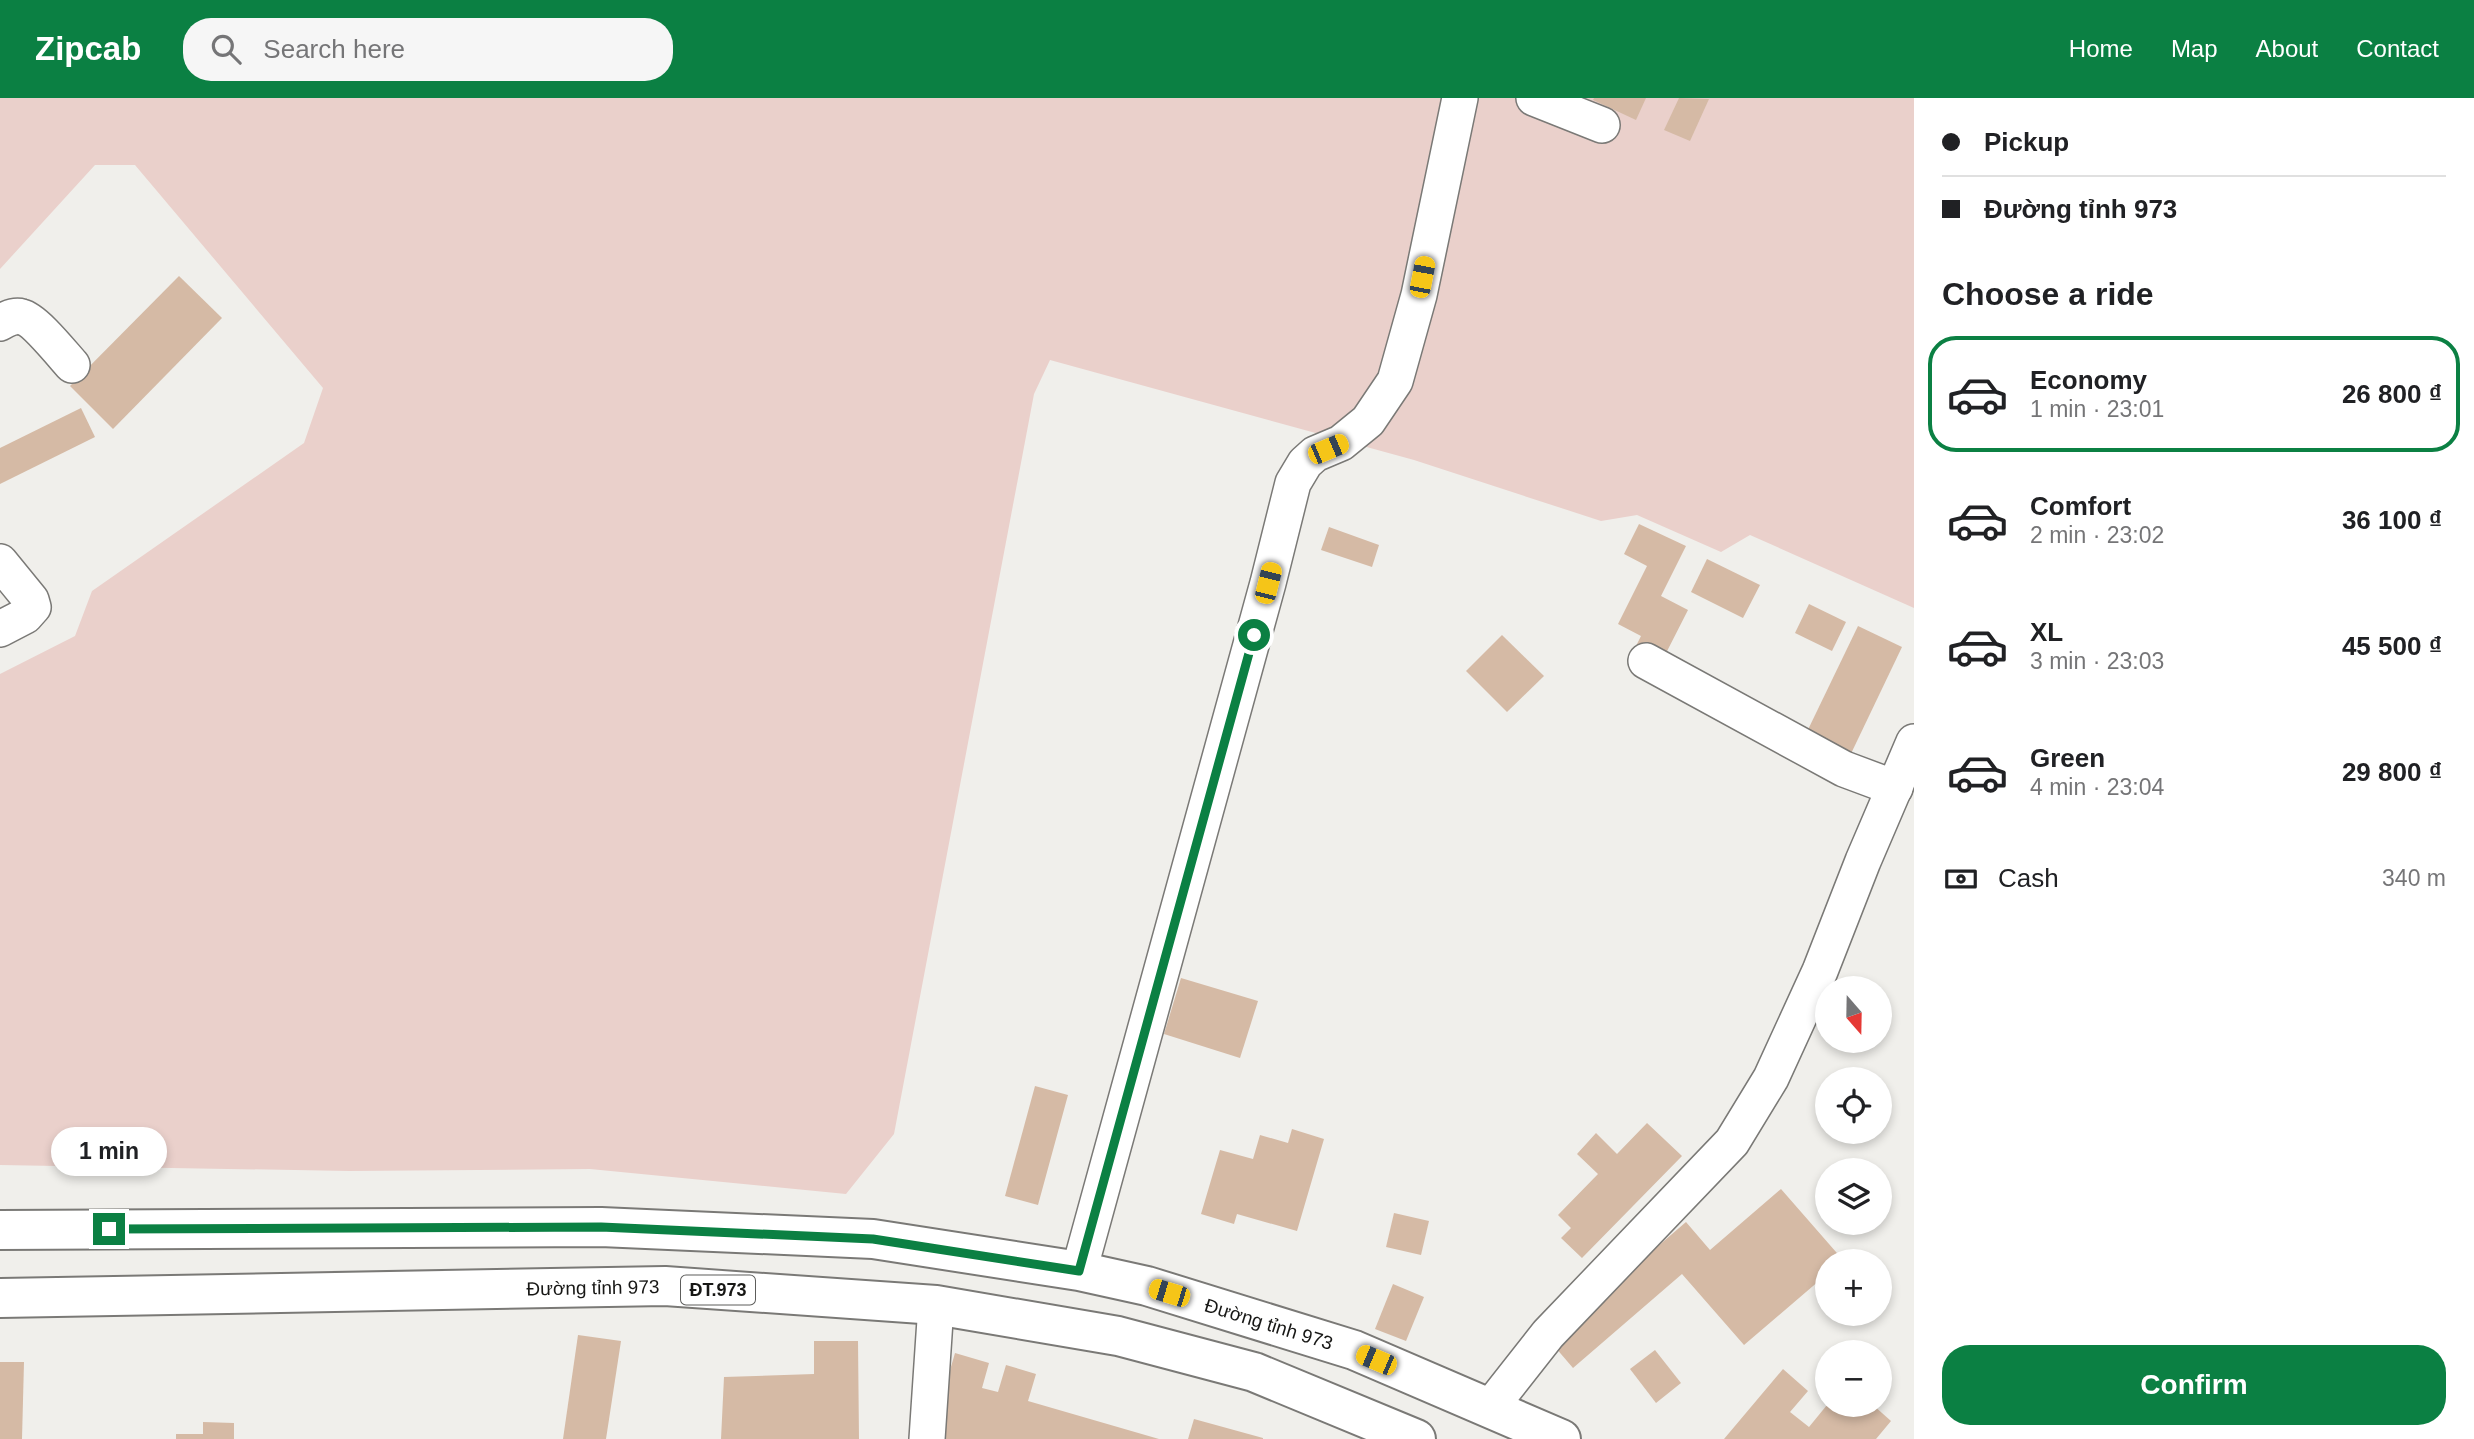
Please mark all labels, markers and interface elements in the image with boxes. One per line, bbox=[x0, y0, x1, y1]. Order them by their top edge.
search box bbox=[183, 18, 673, 81]
text: Zipcab bbox=[35, 30, 141, 67]
icon: search bbox=[207, 30, 245, 68]
text: Search here bbox=[263, 34, 405, 64]
text: Home bbox=[2069, 35, 2133, 62]
text: Map bbox=[2171, 35, 2218, 62]
text: About bbox=[2256, 35, 2318, 62]
text: Contact bbox=[2356, 35, 2439, 62]
text: Pickup bbox=[1984, 127, 2069, 157]
text: Đường tỉnh 973 bbox=[1984, 194, 2177, 224]
car bbox=[1408, 254, 1437, 300]
text: Choose a ride bbox=[1942, 276, 2154, 312]
icon: car bbox=[1946, 363, 2009, 426]
text: Economy bbox=[2030, 365, 2147, 395]
text: 26 800 ₫ bbox=[2342, 379, 2442, 409]
text: 1 min · 23:01 bbox=[2030, 396, 2164, 422]
car bbox=[1305, 431, 1352, 467]
icon: car bbox=[1946, 489, 2009, 552]
text: Comfort bbox=[2030, 491, 2131, 521]
text: 36 100 ₫ bbox=[2342, 505, 2442, 535]
text: 2 min · 23:02 bbox=[2030, 522, 2164, 548]
car bbox=[1253, 560, 1284, 606]
icon: car bbox=[1946, 615, 2009, 678]
text: XL bbox=[2030, 617, 2063, 647]
route start bbox=[1238, 619, 1270, 651]
text: 45 500 ₫ bbox=[2342, 631, 2442, 661]
text: 3 min · 23:03 bbox=[2030, 648, 2164, 674]
icon: car bbox=[1946, 741, 2009, 804]
text: Green bbox=[2030, 743, 2105, 773]
text: 29 800 ₫ bbox=[2342, 757, 2442, 787]
text: 4 min · 23:04 bbox=[2030, 774, 2164, 800]
icon: cash bbox=[1942, 860, 1980, 898]
text: Cash bbox=[1998, 863, 2059, 893]
text: 340 m bbox=[2382, 865, 2446, 891]
north arrow bbox=[1815, 976, 1892, 1054]
map controls bbox=[1815, 976, 1892, 1417]
button: locate bbox=[1815, 1067, 1892, 1144]
callout: 1 min bbox=[51, 1128, 167, 1176]
text: 1 min bbox=[79, 1138, 139, 1164]
button: layers bbox=[1815, 1158, 1892, 1235]
route end bbox=[93, 1213, 125, 1245]
button: + bbox=[1815, 1249, 1892, 1326]
road number: ĐT.973 bbox=[681, 1275, 755, 1304]
street label: Đường tỉnh 973 bbox=[526, 1276, 660, 1299]
car bbox=[1146, 1277, 1193, 1309]
street label: Đường tỉnh 973 bbox=[1202, 1294, 1335, 1354]
button: − bbox=[1815, 1340, 1892, 1417]
car bbox=[1353, 1342, 1400, 1378]
button: Confirm bbox=[1942, 1345, 2446, 1425]

